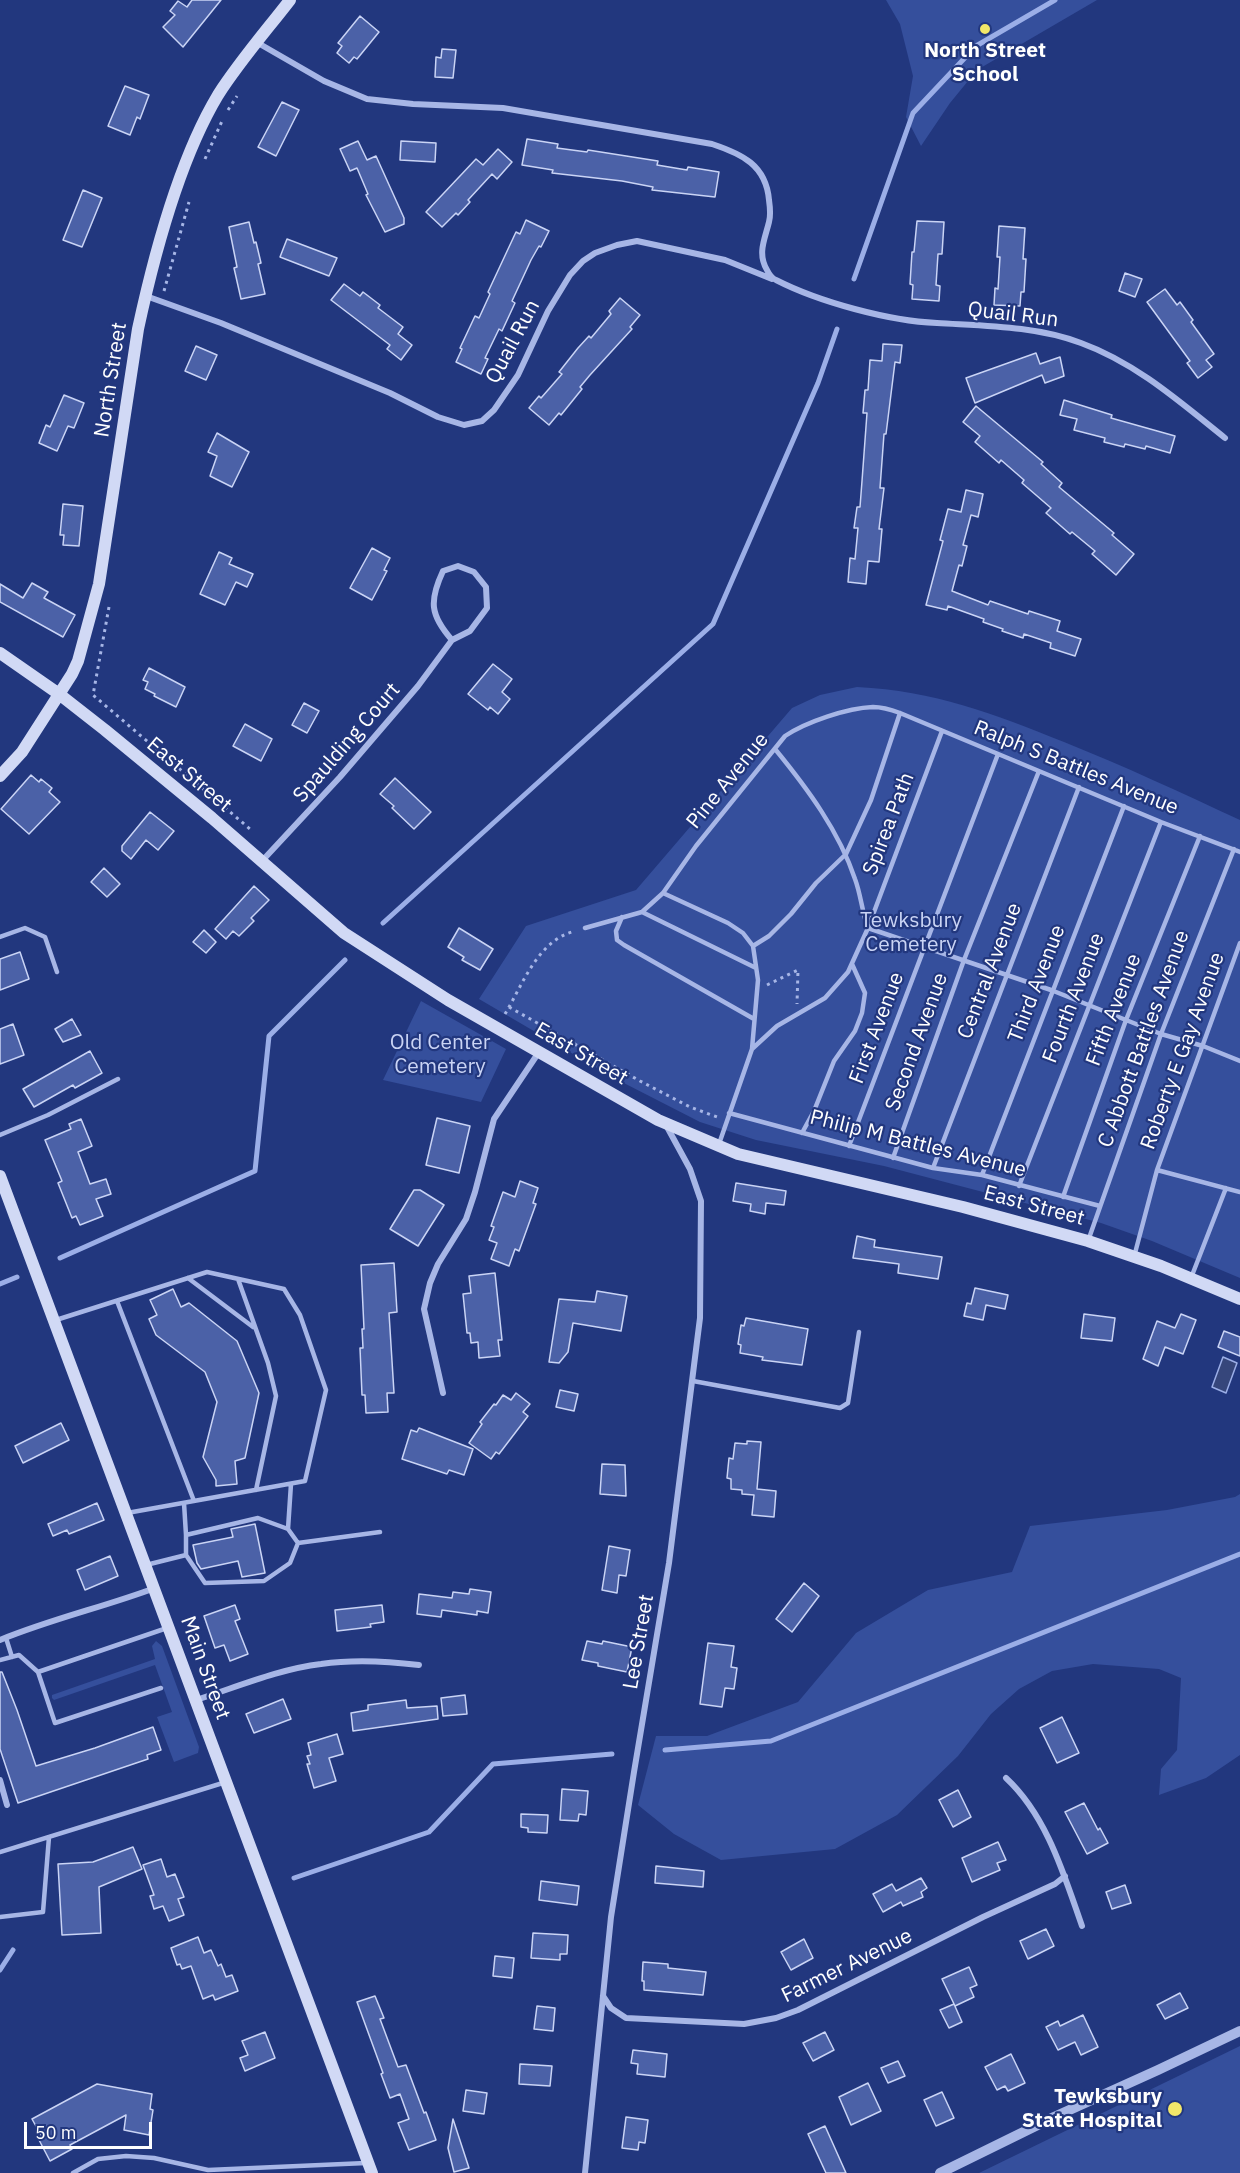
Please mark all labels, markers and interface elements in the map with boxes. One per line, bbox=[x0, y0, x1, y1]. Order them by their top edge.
marker: North Street School bbox=[978, 22, 992, 36]
place label: North Street School bbox=[924, 38, 1046, 88]
street label: Quail Run bbox=[480, 296, 546, 388]
street label: Quail Run bbox=[966, 297, 1060, 333]
street label: North Street bbox=[89, 321, 133, 439]
street label: Spaulding Court bbox=[288, 678, 406, 808]
street label: Ralph S Battles Avenue bbox=[970, 715, 1182, 821]
street label: Pine Avenue bbox=[682, 728, 774, 834]
street label: East Street bbox=[141, 732, 237, 818]
street label: Spirea Path bbox=[858, 769, 920, 879]
street label: Central Avenue bbox=[953, 900, 1027, 1042]
park label: Tewksbury Cemetery bbox=[860, 908, 962, 958]
street label: Third Avenue bbox=[1003, 922, 1071, 1046]
street label: C Abbott Battles Avenue bbox=[1093, 927, 1195, 1151]
street label: Fourth Avenue bbox=[1038, 930, 1110, 1066]
street label: Roberty E Gay Avenue bbox=[1136, 949, 1230, 1153]
street label: Fifth Avenue bbox=[1081, 950, 1147, 1070]
street label: First Avenue bbox=[844, 969, 910, 1087]
street label: Second Avenue bbox=[880, 970, 954, 1114]
street label: East Street bbox=[530, 1017, 632, 1091]
park label: Old Center Cemetery bbox=[390, 1030, 490, 1080]
street label: Philip M Battles Avenue bbox=[807, 1105, 1029, 1183]
street label: East Street bbox=[981, 1180, 1087, 1232]
street label: Lee Street bbox=[618, 1593, 660, 1691]
street label: Main Street bbox=[175, 1613, 235, 1723]
street label: Farmer Avenue bbox=[777, 1923, 917, 2009]
place label: Tewksbury State Hospital bbox=[1022, 2084, 1162, 2134]
marker: Tewksbury State Hospital bbox=[1166, 2100, 1184, 2118]
scale bar bbox=[27, 2110, 154, 2148]
text: 50 m bbox=[35, 2121, 77, 2144]

